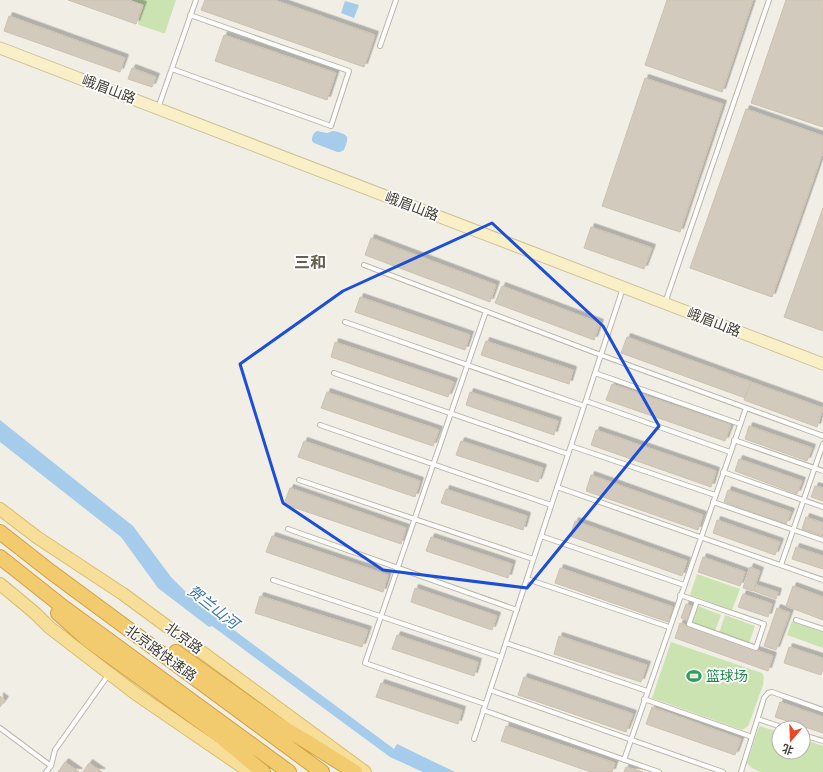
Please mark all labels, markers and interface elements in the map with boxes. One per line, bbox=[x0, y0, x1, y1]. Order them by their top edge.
street label: 峨眉山路 bbox=[80, 72, 138, 107]
street label: 峨眉山路 bbox=[383, 189, 441, 224]
district label: 三和 bbox=[294, 254, 326, 271]
street label: 峨眉山路 bbox=[685, 305, 743, 340]
water label: 贺兰山河 bbox=[184, 582, 244, 634]
street label: 北京路 bbox=[162, 619, 206, 657]
street label: 北京路快速路 bbox=[122, 622, 200, 684]
sports icon: 篮球场 bbox=[685, 667, 703, 685]
place label: 篮球场 bbox=[706, 669, 748, 684]
north arrow bbox=[771, 720, 811, 760]
text: 北 bbox=[781, 742, 795, 756]

